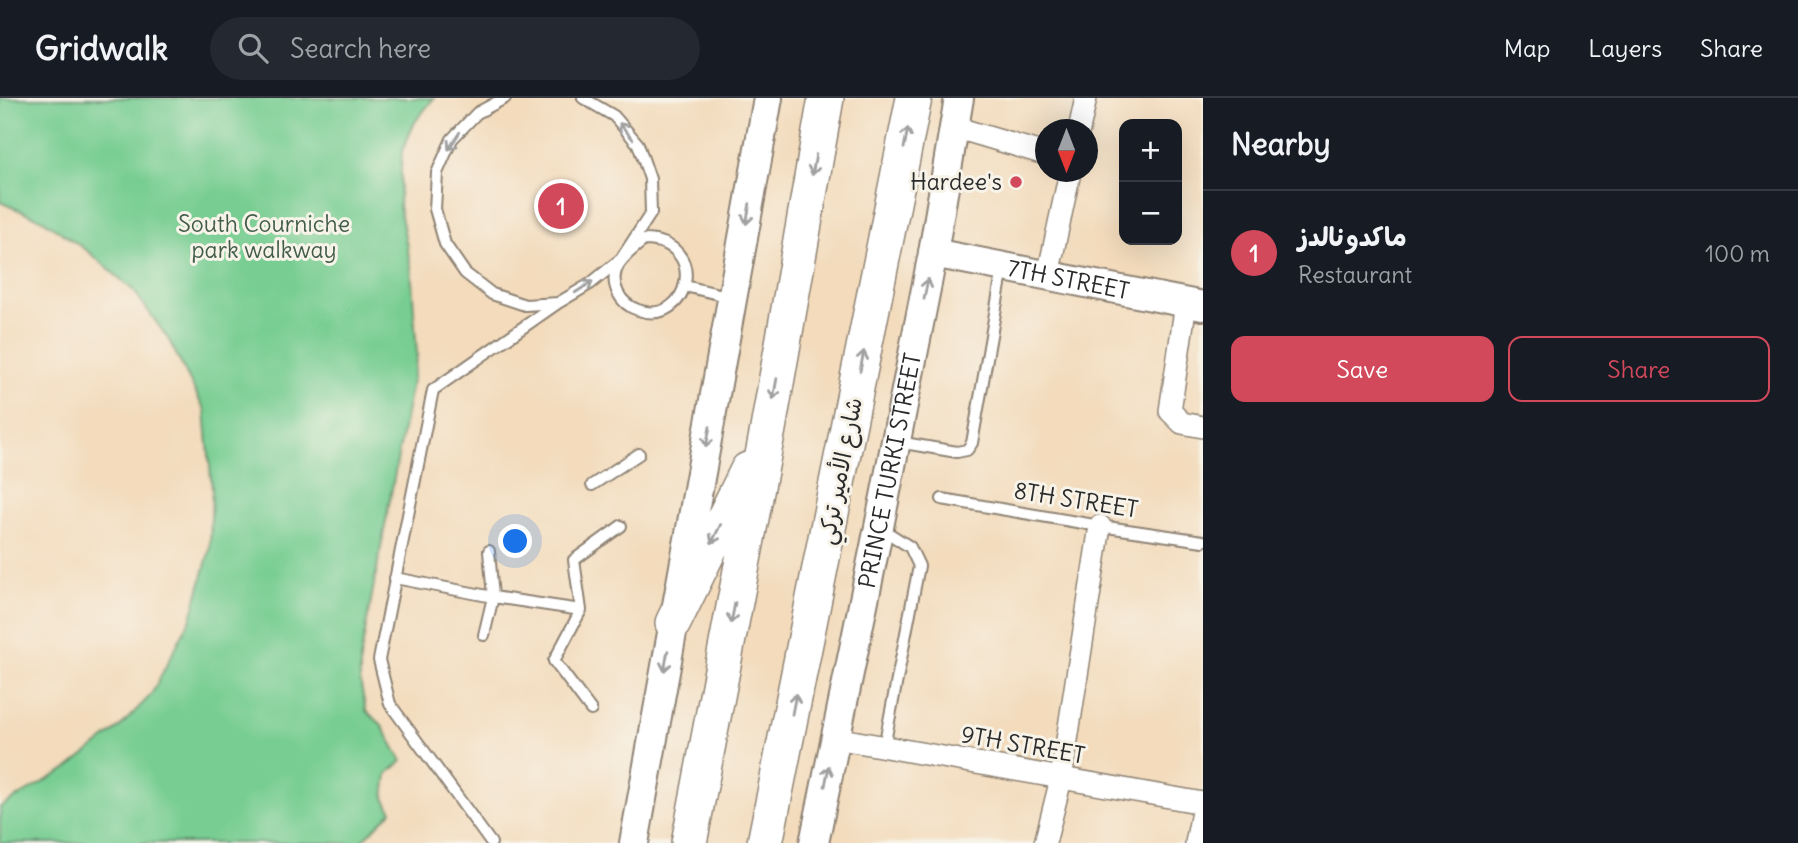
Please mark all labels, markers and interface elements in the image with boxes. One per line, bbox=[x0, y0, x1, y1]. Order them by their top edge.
search box bbox=[210, 17, 700, 80]
text: Gridwalk bbox=[35, 27, 168, 69]
icon: search bbox=[234, 29, 272, 67]
text: Search here bbox=[290, 32, 431, 65]
text: Map bbox=[1504, 33, 1550, 63]
text: Layers bbox=[1588, 33, 1662, 63]
text: Share bbox=[1700, 33, 1763, 63]
north arrow bbox=[1035, 119, 1098, 182]
map controls bbox=[1119, 119, 1182, 245]
button: + bbox=[1119, 119, 1182, 182]
one-way arrow bbox=[618, 122, 634, 140]
text: Nearby bbox=[1231, 125, 1331, 163]
one-way arrow bbox=[899, 127, 913, 150]
one-way arrow bbox=[446, 131, 461, 150]
one-way arrow bbox=[807, 153, 820, 176]
place label: Hardee's bbox=[910, 167, 1002, 196]
marker: Hardee's bbox=[1008, 174, 1024, 190]
pin: 1 bbox=[538, 180, 584, 232]
button: − bbox=[1119, 182, 1182, 245]
one-way arrow bbox=[741, 202, 754, 224]
park label: South Courniche park walkway bbox=[178, 209, 350, 264]
text: ماكدونالدز bbox=[1298, 220, 1407, 253]
text: 1 bbox=[1249, 239, 1259, 268]
text: 100 m bbox=[1705, 239, 1770, 268]
street label: 7TH STREET bbox=[1005, 253, 1132, 305]
text: Restaurant bbox=[1298, 260, 1412, 289]
one-way arrow bbox=[919, 278, 933, 301]
one-way arrow bbox=[573, 280, 593, 294]
button: Save bbox=[1231, 336, 1494, 402]
button: Share bbox=[1508, 336, 1770, 402]
one-way arrow bbox=[855, 350, 869, 373]
street label: PRINCE TURKI STREET bbox=[852, 351, 927, 591]
one-way arrow bbox=[768, 377, 781, 400]
street label: شارع الأمير تركي bbox=[810, 395, 875, 548]
one-way arrow bbox=[701, 425, 714, 448]
street label: 8TH STREET bbox=[1012, 475, 1140, 524]
one-way arrow bbox=[709, 523, 723, 544]
your location bbox=[498, 524, 532, 558]
one-way arrow bbox=[726, 601, 739, 624]
one-way arrow bbox=[659, 649, 672, 672]
one-way arrow bbox=[787, 693, 801, 716]
street label: 9TH STREET bbox=[959, 719, 1087, 770]
one-way arrow bbox=[821, 765, 835, 788]

